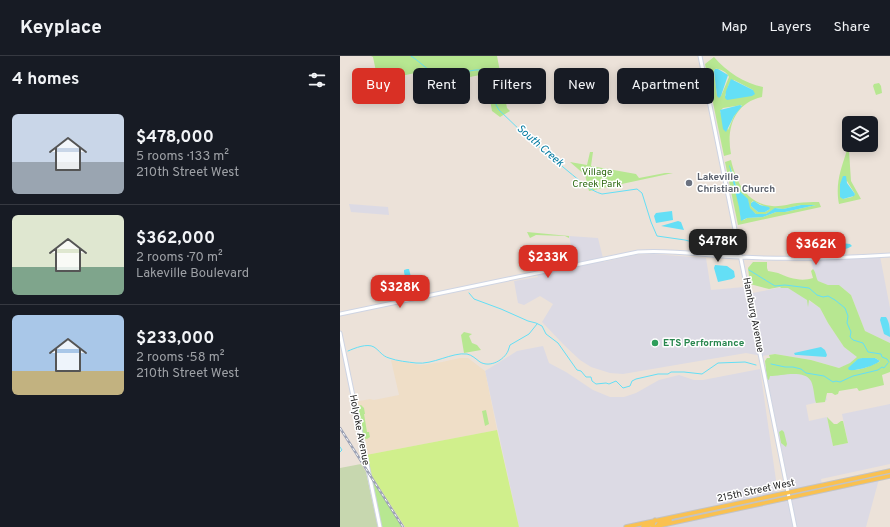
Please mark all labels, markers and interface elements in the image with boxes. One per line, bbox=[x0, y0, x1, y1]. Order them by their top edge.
text: Keyplace bbox=[20, 16, 102, 40]
text: Map bbox=[721, 19, 747, 36]
text: Layers bbox=[769, 19, 811, 36]
text: Share bbox=[833, 19, 870, 36]
chip: Buy bbox=[352, 68, 405, 104]
chip: Rent bbox=[413, 68, 470, 104]
chip: Filters bbox=[478, 68, 546, 104]
chip: New bbox=[554, 68, 609, 104]
chip: Apartment bbox=[617, 68, 714, 104]
text: 4 homes bbox=[12, 69, 79, 91]
icon: filters bbox=[306, 69, 328, 91]
map controls bbox=[842, 116, 878, 152]
button: layers bbox=[842, 116, 878, 152]
water label: South Creek bbox=[514, 122, 567, 171]
text: $478,000 bbox=[136, 127, 214, 149]
icon: home bbox=[44, 130, 92, 178]
text: 5 rooms · 133 m² bbox=[136, 149, 229, 165]
text: 210th Street West bbox=[136, 165, 239, 181]
park label: Village Creek Park bbox=[572, 166, 622, 191]
place label: Lakeville Christian Church bbox=[697, 171, 775, 196]
marker: Lakeville Christian Church bbox=[684, 178, 694, 188]
text: $362,000 bbox=[136, 228, 215, 250]
pin: $478K bbox=[690, 229, 746, 263]
icon: home bbox=[44, 231, 92, 279]
pin: $362K bbox=[788, 232, 844, 266]
text: $478K bbox=[698, 234, 738, 250]
text: $362K bbox=[796, 237, 836, 253]
pin: $233K bbox=[520, 245, 576, 279]
text: 2 rooms · 70 m² bbox=[136, 250, 223, 266]
text: $233K bbox=[528, 250, 568, 266]
text: Lakeville Boulevard bbox=[136, 266, 249, 282]
pin: $328K bbox=[372, 275, 428, 309]
street label: Hamburg Avenue bbox=[739, 276, 767, 354]
text: $328K bbox=[380, 280, 420, 296]
text: $233,000 bbox=[136, 328, 215, 350]
icon: home bbox=[44, 331, 92, 379]
place label: ETS Performance bbox=[663, 337, 745, 350]
marker: ETS Performance bbox=[650, 338, 660, 348]
text: 2 rooms · 58 m² bbox=[136, 350, 224, 366]
text: 210th Street West bbox=[136, 366, 239, 382]
street label: Holyoke Avenue bbox=[346, 394, 372, 466]
street label: 215th Street West bbox=[716, 476, 796, 506]

